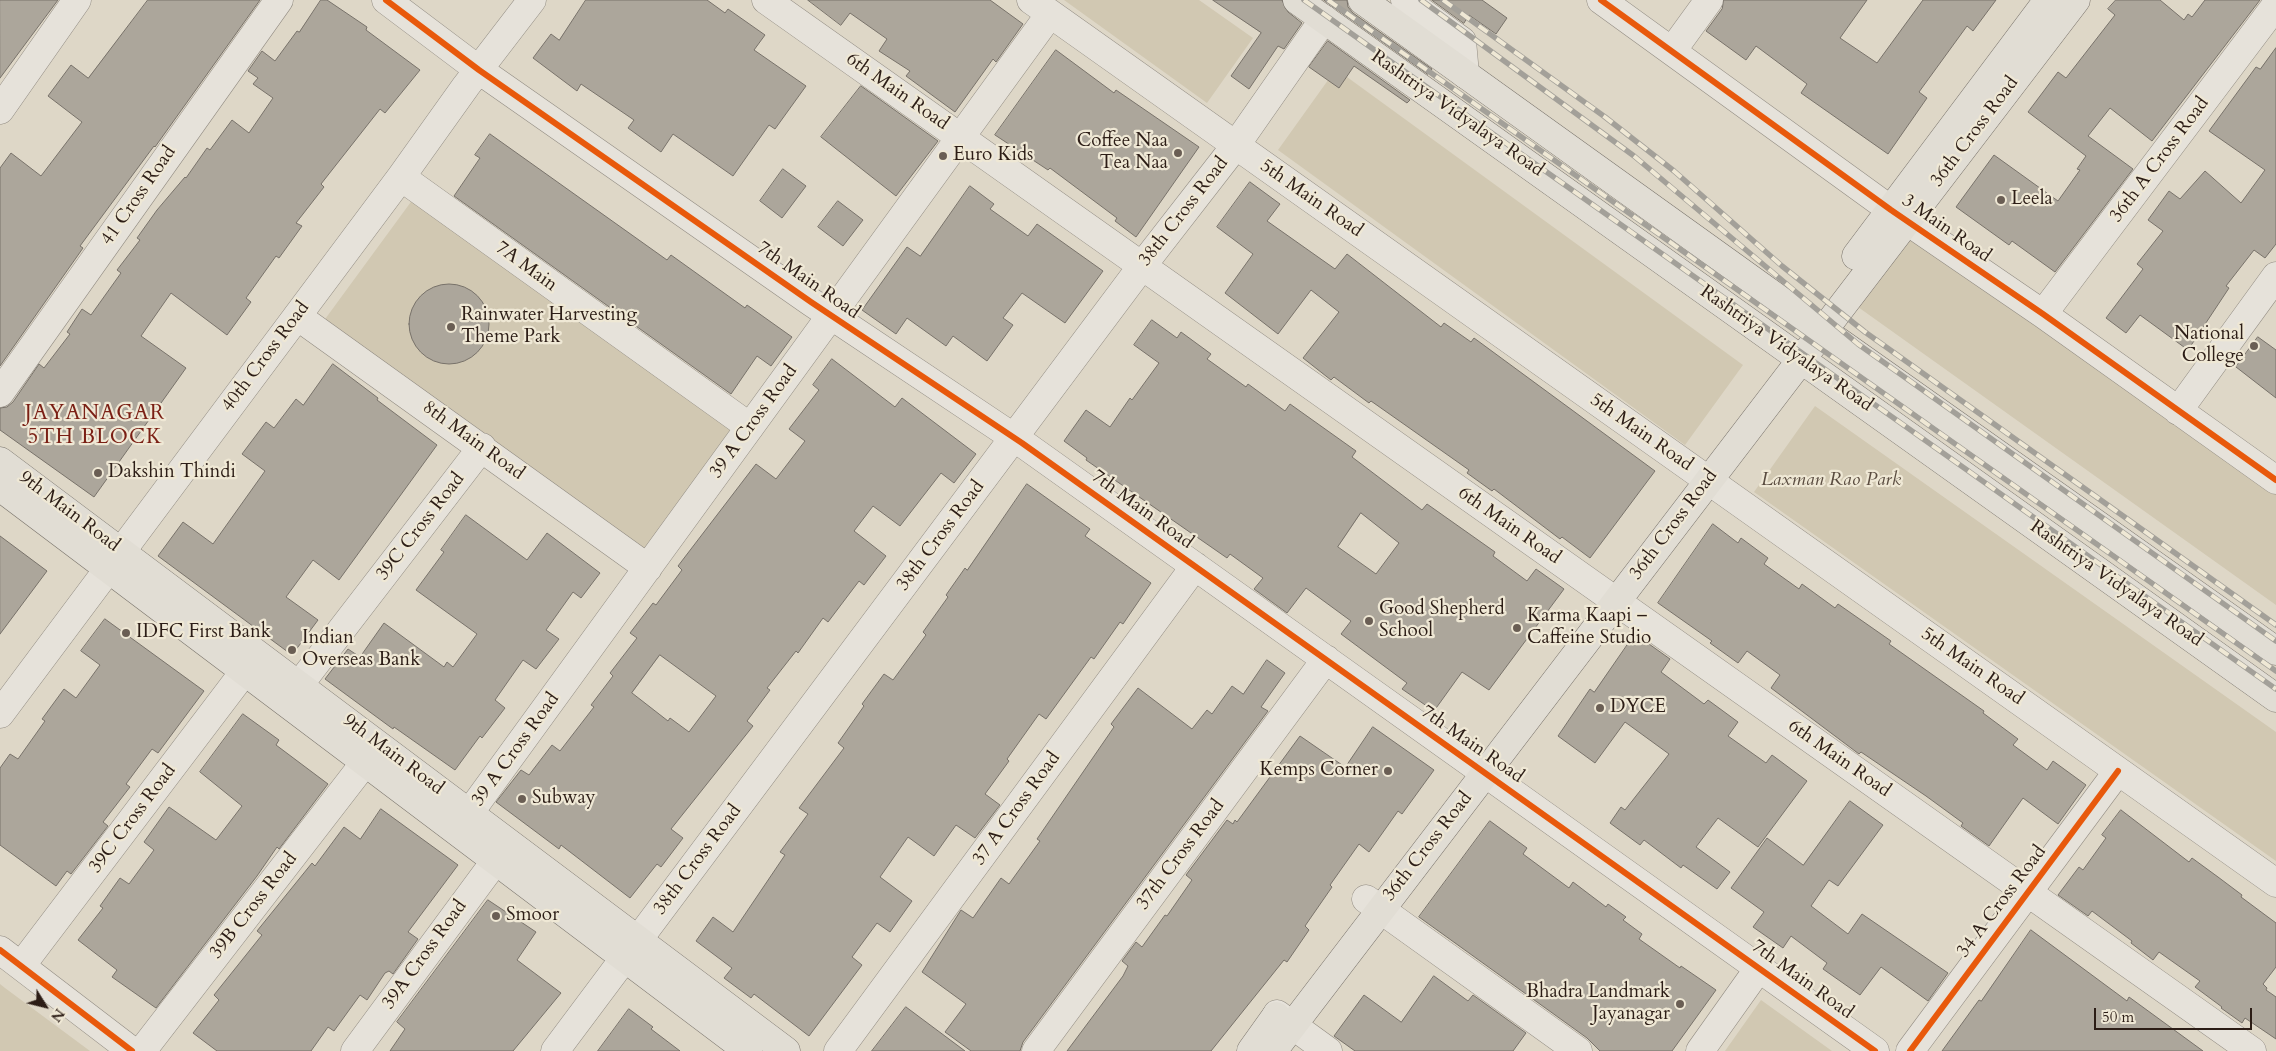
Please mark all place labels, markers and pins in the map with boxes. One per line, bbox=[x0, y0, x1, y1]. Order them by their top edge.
place label: Coffee Naa Tea Naa bbox=[1077, 131, 1168, 175]
place label: Euro Kids bbox=[953, 145, 1033, 167]
marker: Coffee Naa Tea Naa bbox=[1172, 147, 1184, 159]
marker: Euro Kids bbox=[937, 150, 949, 162]
place label: Leela bbox=[2011, 189, 2053, 211]
marker: Leela bbox=[1995, 194, 2007, 206]
place label: Rainwater Harvesting Theme Park bbox=[461, 305, 637, 349]
marker: Rainwater Harvesting Theme Park bbox=[445, 321, 457, 333]
place label: National College bbox=[2174, 324, 2244, 368]
marker: National College bbox=[2248, 340, 2260, 352]
place label: Dakshin Thindi bbox=[108, 462, 236, 484]
marker: Dakshin Thindi bbox=[92, 467, 104, 479]
place label: Good Shepherd School bbox=[1379, 599, 1505, 643]
place label: Karma Kaapi – Caffeine Studio bbox=[1527, 606, 1651, 650]
marker: Good Shepherd School bbox=[1363, 615, 1375, 627]
place label: IDFC First Bank bbox=[136, 622, 271, 644]
marker: Karma Kaapi – Caffeine Studio bbox=[1511, 622, 1523, 634]
marker: IDFC First Bank bbox=[120, 627, 132, 639]
place label: Indian Overseas Bank bbox=[302, 628, 420, 672]
marker: Indian Overseas Bank bbox=[286, 644, 298, 656]
place label: DYCE bbox=[1610, 697, 1666, 719]
marker: DYCE bbox=[1594, 702, 1606, 714]
place label: Kemps Corner bbox=[1260, 760, 1378, 782]
marker: Kemps Corner bbox=[1382, 765, 1394, 777]
place label: Subway bbox=[532, 788, 596, 810]
marker: Subway bbox=[516, 793, 528, 805]
place label: Smoor bbox=[506, 905, 559, 927]
marker: Smoor bbox=[490, 910, 502, 922]
place label: Bhadra Landmark Jayanagar bbox=[1526, 982, 1670, 1026]
marker: Bhadra Landmark Jayanagar bbox=[1674, 998, 1686, 1010]

